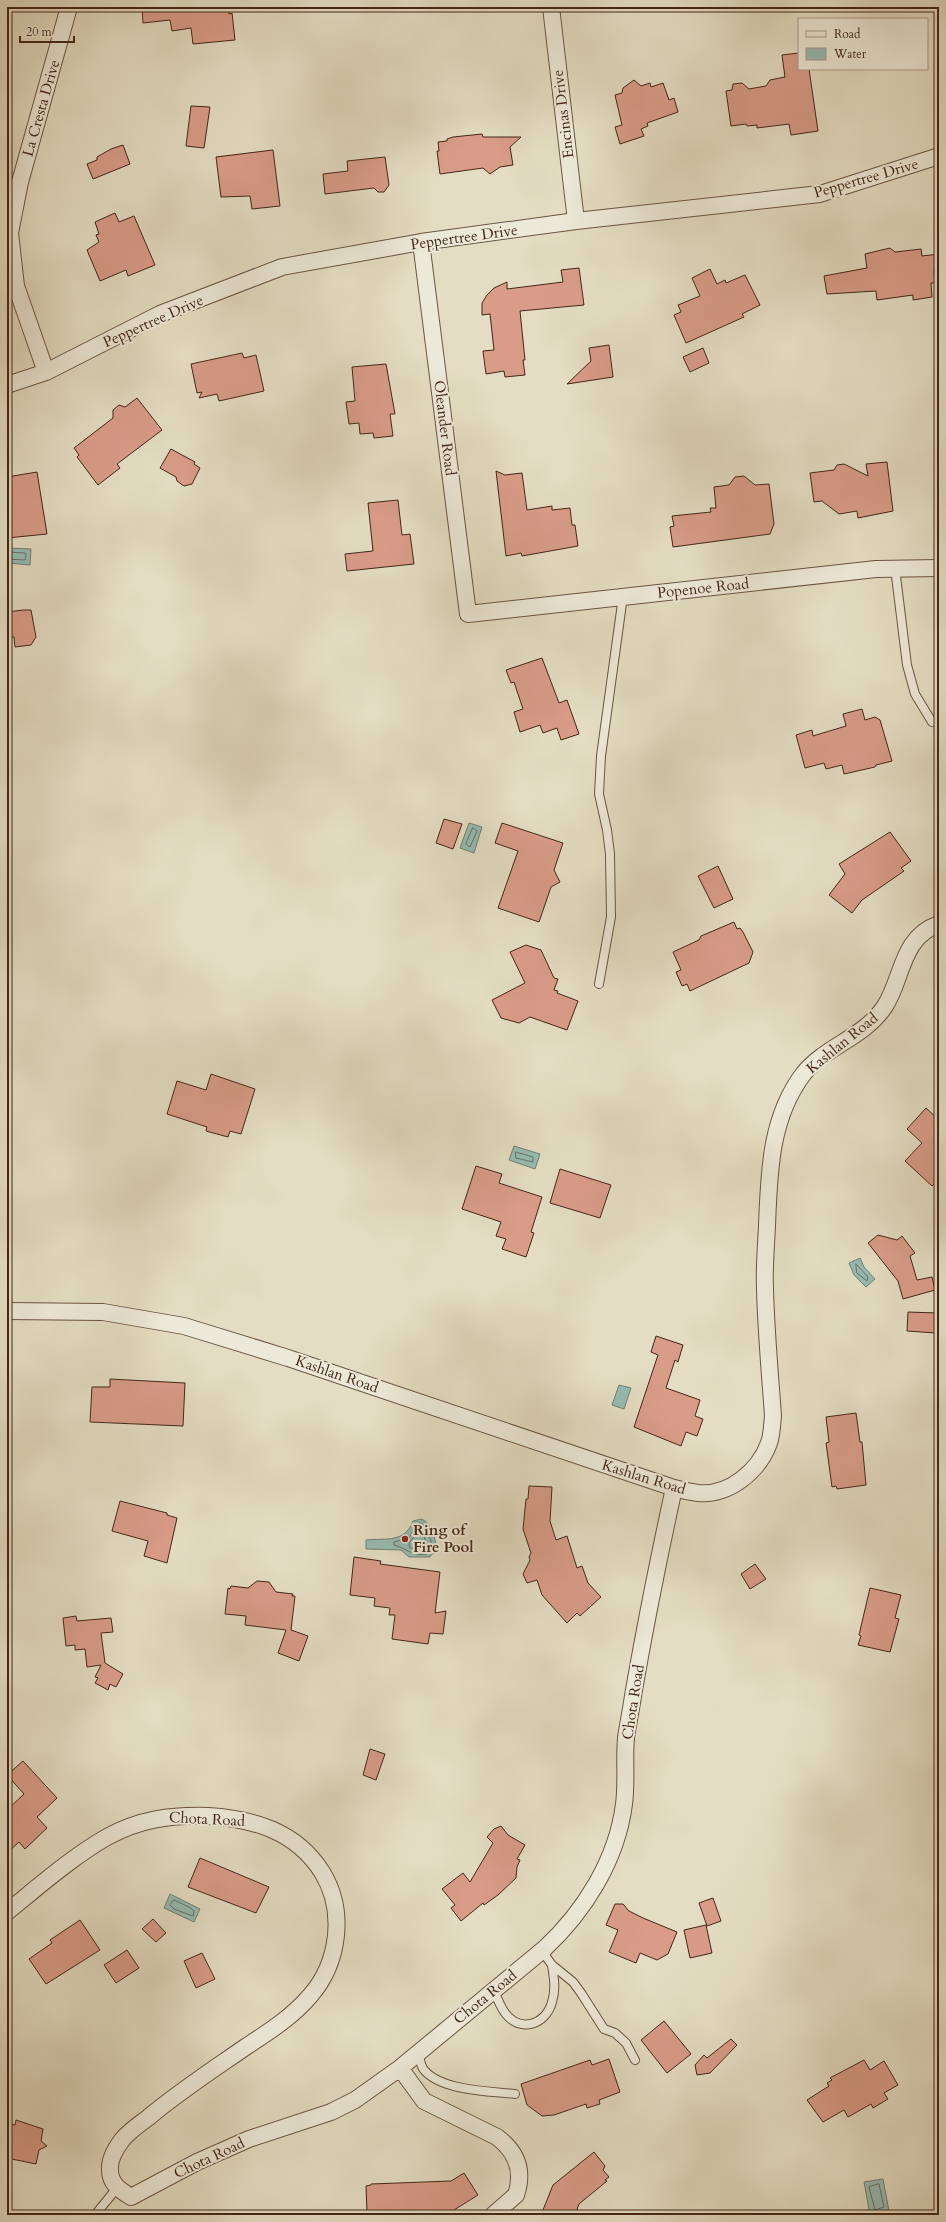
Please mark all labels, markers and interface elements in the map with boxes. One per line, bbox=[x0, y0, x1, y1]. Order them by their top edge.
scale bar bbox=[20, 18, 74, 44]
legend bbox=[798, 18, 928, 70]
text: 20 m bbox=[26, 24, 53, 40]
text: Road bbox=[834, 26, 861, 42]
text: Water bbox=[833, 46, 867, 62]
street label: La Cresta Drive bbox=[18, 57, 64, 159]
street label: Encinas Drive bbox=[548, 68, 578, 159]
street label: Peppertree Drive bbox=[811, 153, 921, 203]
street label: Peppertree Drive bbox=[409, 220, 519, 254]
street label: Peppertree Drive bbox=[100, 290, 207, 352]
street label: Oleander Road bbox=[429, 379, 461, 477]
street label: Popenoe Road bbox=[656, 573, 750, 603]
street label: Kashlan Road bbox=[802, 1008, 882, 1078]
street label: Kashlan Road bbox=[293, 1350, 381, 1398]
street label: Kashlan Road bbox=[600, 1455, 688, 1499]
place label: Ring of Fire Pool bbox=[413, 1520, 474, 1557]
marker: Ring of Fire Pool bbox=[400, 1534, 410, 1544]
street label: Chota Road bbox=[617, 1663, 649, 1741]
street label: Chota Road bbox=[169, 1807, 245, 1831]
street label: Chota Road bbox=[449, 1965, 521, 2029]
street label: Chota Road bbox=[170, 2133, 248, 2183]

